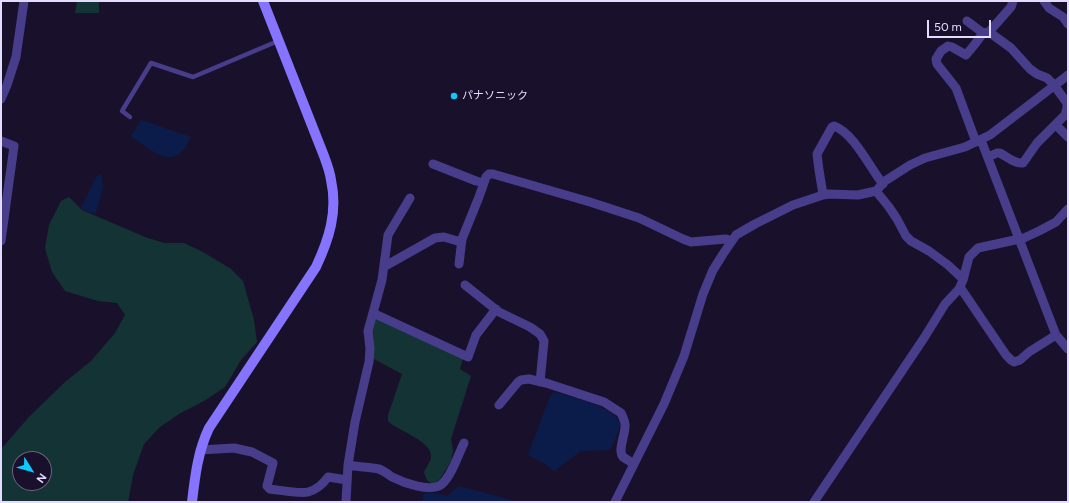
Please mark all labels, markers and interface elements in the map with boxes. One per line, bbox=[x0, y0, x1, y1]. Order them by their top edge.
scale bar bbox=[929, 12, 993, 38]
text: 50 m bbox=[934, 20, 962, 34]
place label: パナソニック bbox=[462, 89, 528, 103]
marker: パナソニック bbox=[449, 91, 459, 101]
north arrow bbox=[12, 451, 52, 491]
text: N bbox=[33, 471, 49, 485]

